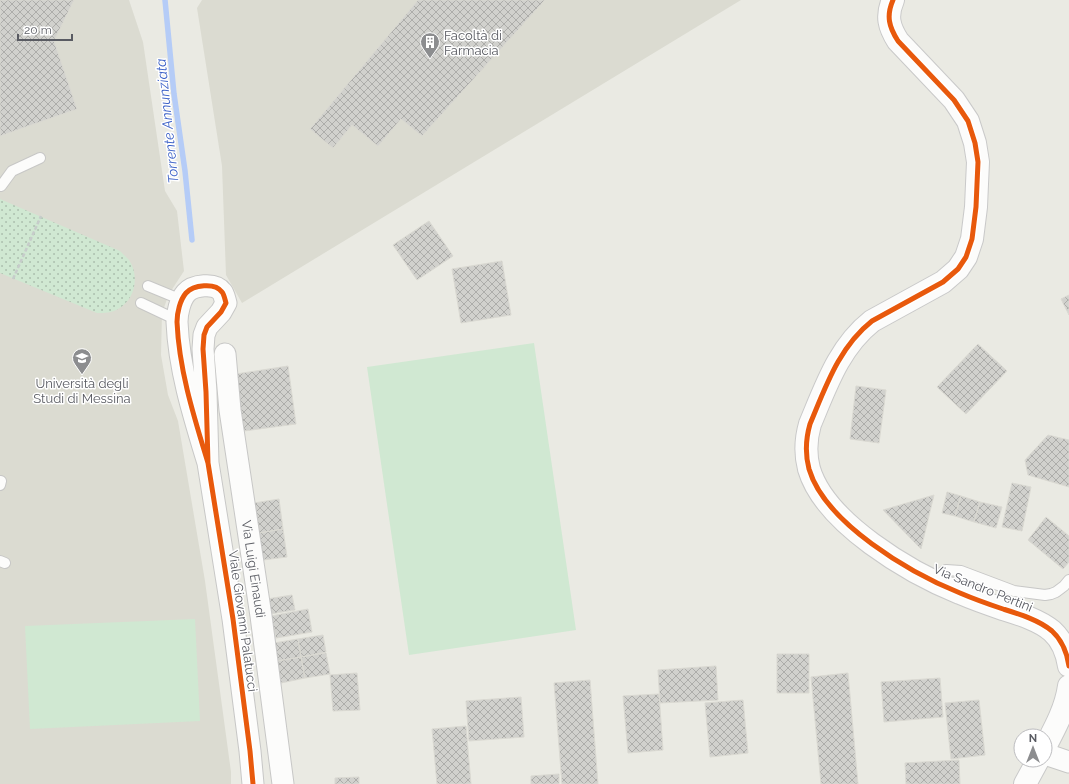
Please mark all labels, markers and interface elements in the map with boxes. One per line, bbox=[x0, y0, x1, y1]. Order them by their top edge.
scale bar bbox=[18, 16, 72, 42]
text: 20 m bbox=[24, 23, 52, 37]
place label: Facoltà di Farmacia bbox=[444, 28, 502, 58]
building icon: Facoltà di Farmacia bbox=[419, 31, 441, 59]
water label: Torrente Annunziata bbox=[152, 58, 182, 184]
school or university icon: Università degli Studi di Messina bbox=[71, 347, 93, 375]
place label: Università degli Studi di Messina bbox=[33, 376, 131, 406]
street label: Via Luigi Einaudi bbox=[239, 519, 269, 619]
street label: Viale Giovanni Palatucci bbox=[226, 549, 260, 693]
street label: Via Sandro Pertini bbox=[931, 561, 1035, 615]
north arrow bbox=[1013, 728, 1053, 768]
text: N bbox=[1029, 732, 1037, 745]

